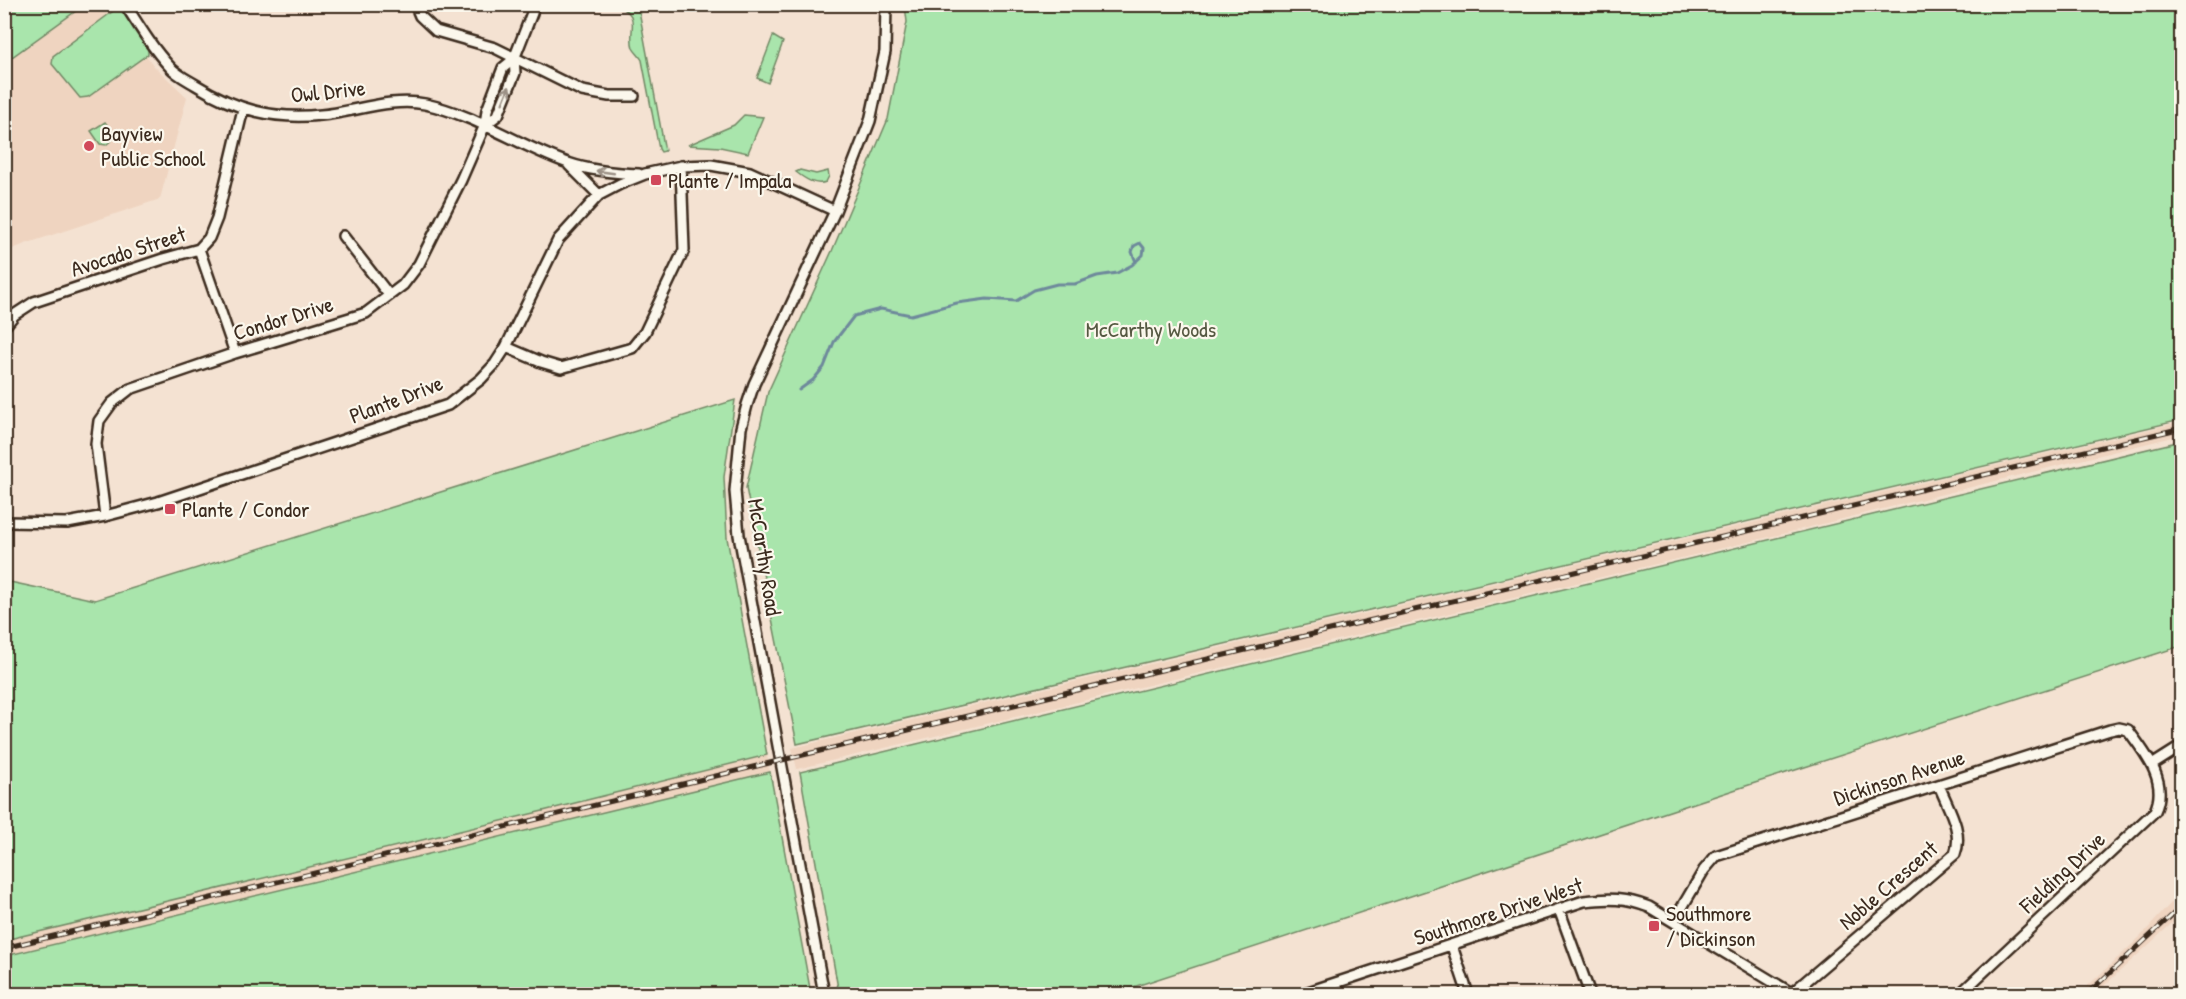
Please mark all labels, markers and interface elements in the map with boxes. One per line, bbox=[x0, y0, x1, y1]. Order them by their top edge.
street label: Owl Drive bbox=[289, 72, 367, 110]
one-way arrow bbox=[501, 86, 512, 105]
place label: Bayview Public School bbox=[101, 118, 205, 173]
marker: Bayview Public School bbox=[82, 139, 96, 153]
place label: Plante / Impala bbox=[668, 165, 792, 195]
one-way arrow bbox=[596, 166, 616, 177]
marker: Plante / Impala bbox=[649, 173, 663, 187]
street label: Avocado Street bbox=[67, 218, 190, 284]
street label: Condor Drive bbox=[229, 288, 337, 347]
park label: McCarthy Woods bbox=[1086, 314, 1216, 344]
street label: Plante Drive bbox=[345, 367, 447, 431]
place label: Plante / Condor bbox=[182, 494, 310, 524]
street label: McCarthy Road bbox=[741, 496, 789, 618]
marker: Plante / Condor bbox=[163, 502, 177, 516]
street label: Dickinson Avenue bbox=[1830, 742, 1969, 812]
street label: Fielding Drive bbox=[2012, 824, 2112, 920]
street label: Noble Crescent bbox=[1832, 833, 1944, 936]
street label: Southmore Drive West bbox=[1410, 869, 1586, 952]
place label: Southmore / Dickinson bbox=[1666, 898, 1756, 953]
marker: Southmore / Dickinson bbox=[1647, 919, 1661, 933]

